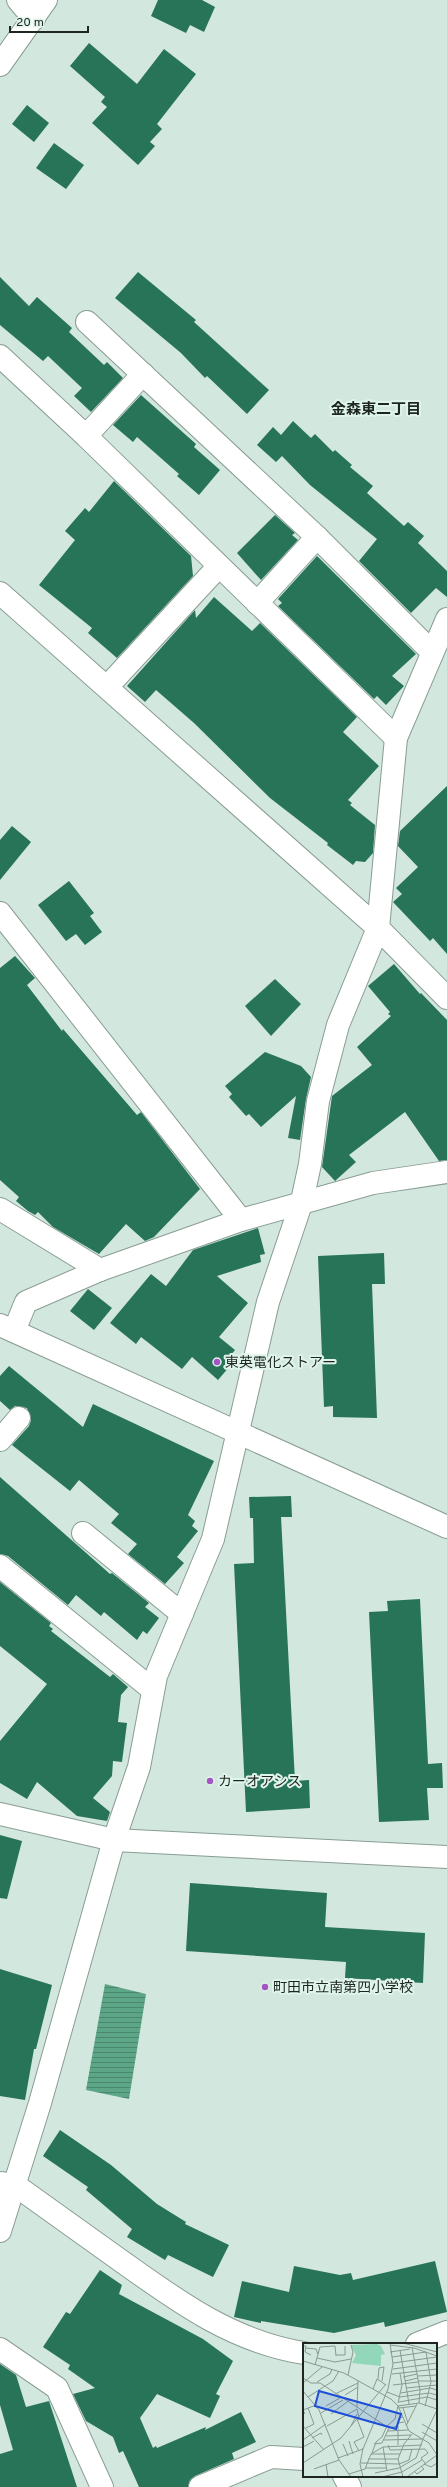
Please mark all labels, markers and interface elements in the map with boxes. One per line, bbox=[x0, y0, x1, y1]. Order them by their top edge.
scale bar bbox=[10, 8, 88, 34]
text: 20 m bbox=[16, 15, 44, 31]
district label: 金森東二丁目 bbox=[331, 401, 421, 420]
place label: 東英電化ストアー bbox=[225, 1355, 336, 1372]
marker: 東英電化ストアー bbox=[212, 1357, 222, 1367]
place label: カーオアシス bbox=[218, 1774, 301, 1791]
marker: カーオアシス bbox=[205, 1776, 215, 1786]
place label: 町田市立南第四小学校 bbox=[273, 1979, 413, 1997]
marker: 町田市立南第四小学校 bbox=[260, 1982, 270, 1992]
inset map bbox=[303, 2343, 437, 2477]

